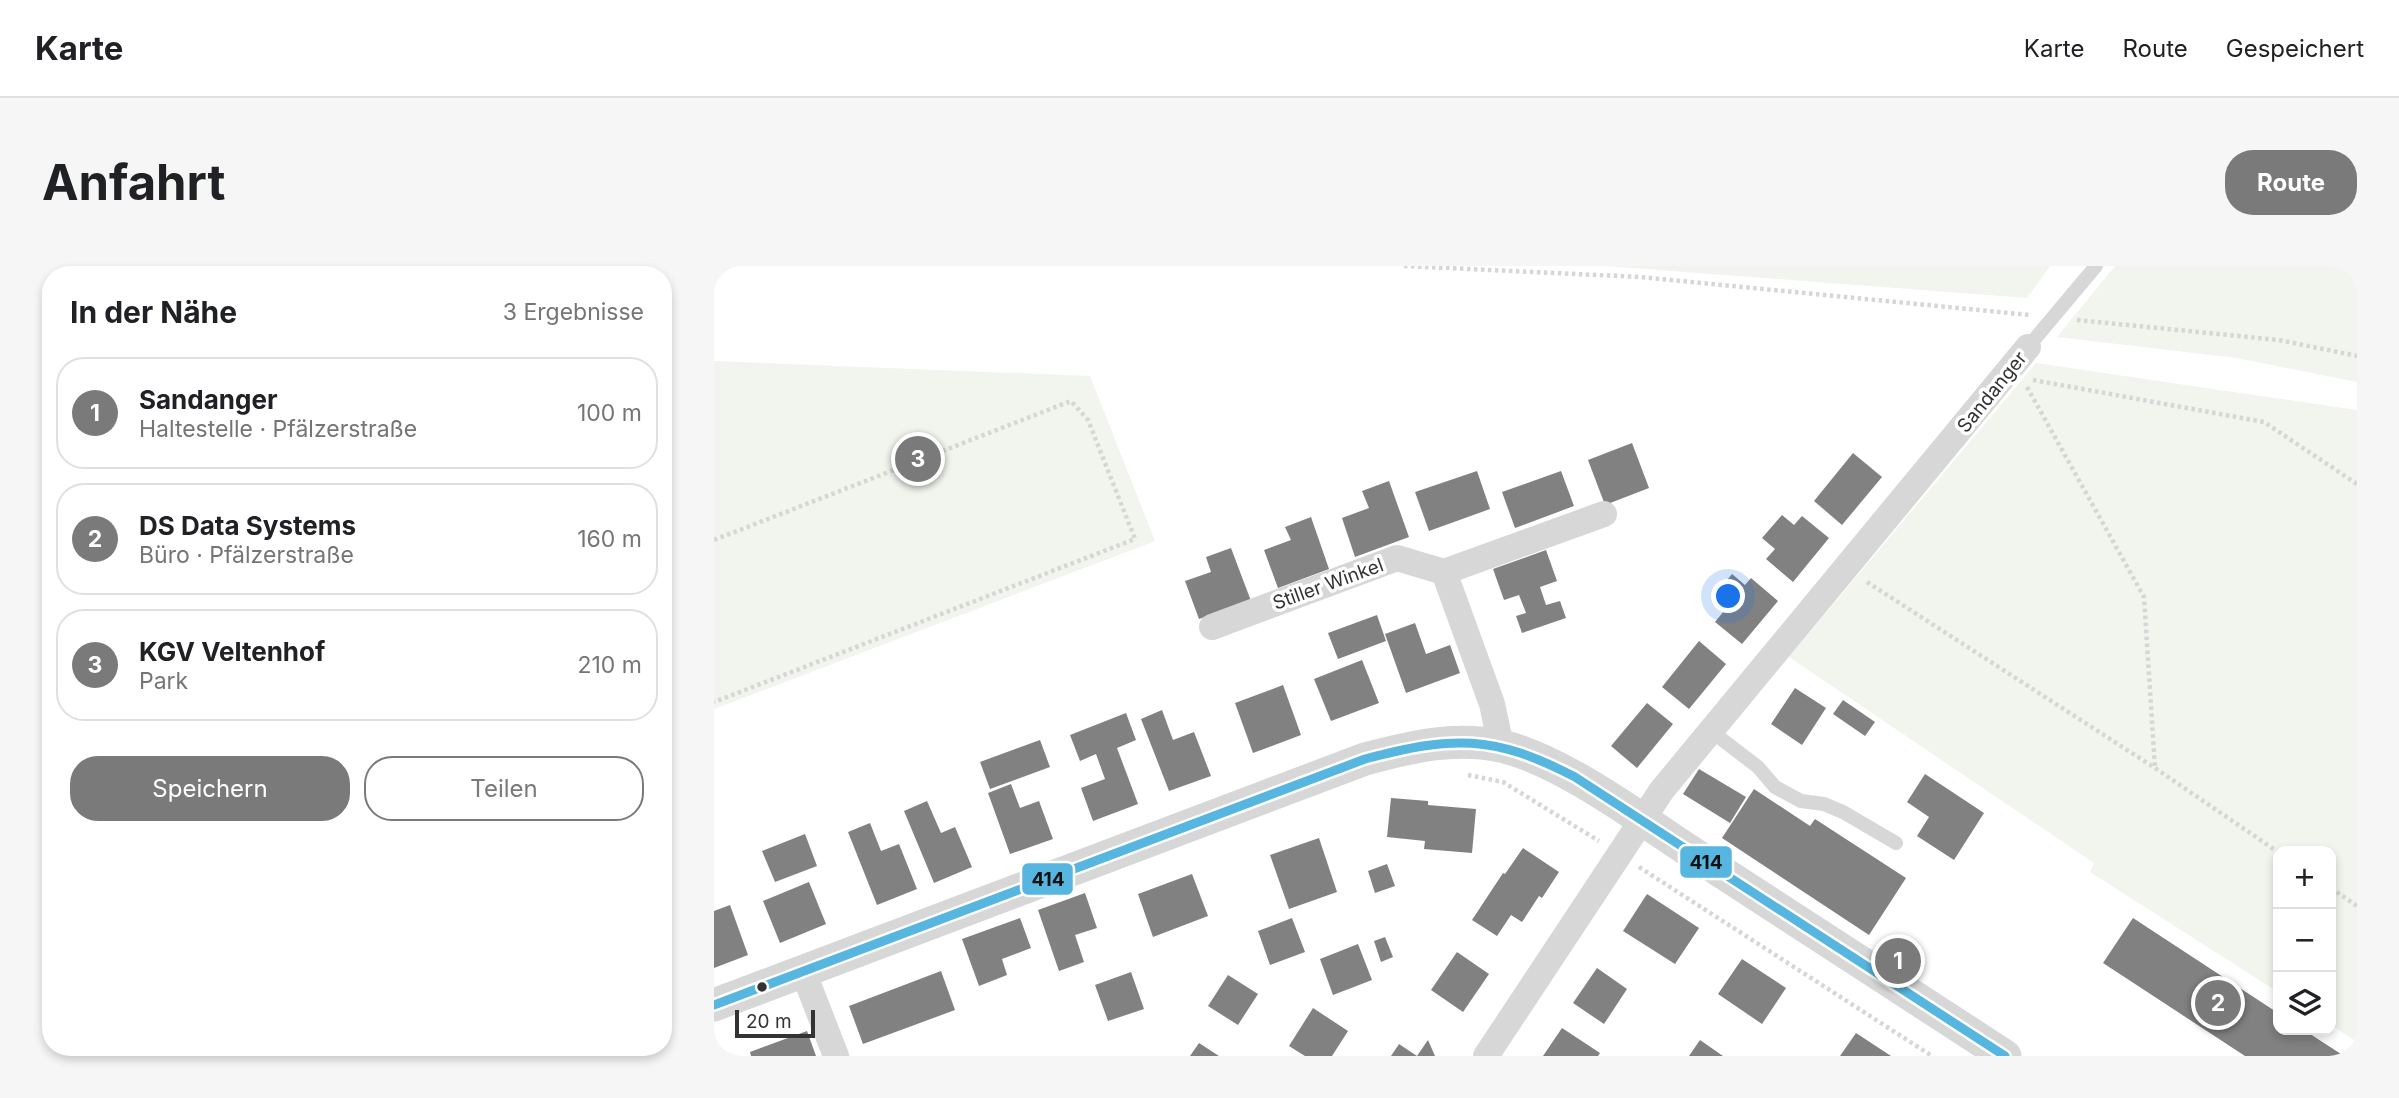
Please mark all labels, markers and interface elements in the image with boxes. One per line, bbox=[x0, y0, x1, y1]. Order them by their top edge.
text: Karte bbox=[35, 28, 123, 68]
text: Karte bbox=[2024, 34, 2084, 63]
text: Route bbox=[2122, 34, 2188, 63]
text: Gespeichert bbox=[2226, 34, 2364, 63]
button: Route bbox=[2225, 150, 2357, 215]
text: Anfahrt bbox=[42, 153, 225, 212]
text: In der Nähe bbox=[70, 294, 237, 330]
text: 3 Ergebnisse bbox=[503, 298, 644, 326]
street label: Sandanger bbox=[1952, 347, 2032, 437]
text: Sandanger bbox=[139, 384, 277, 415]
text: 1 bbox=[90, 399, 100, 427]
text: 100 m bbox=[577, 399, 642, 427]
text: Haltestelle · Pfälzerstraße bbox=[139, 415, 417, 443]
pin: 3 bbox=[895, 433, 941, 485]
text: DS Data Systems bbox=[139, 510, 356, 541]
text: 2 bbox=[88, 525, 102, 553]
text: 160 m bbox=[577, 525, 642, 553]
text: Büro · Pfälzerstraße bbox=[139, 541, 354, 569]
street label: Stiller Winkel bbox=[1270, 553, 1386, 615]
your location bbox=[1711, 579, 1745, 613]
text: KGV Veltenhof bbox=[139, 636, 325, 667]
text: 3 bbox=[88, 651, 102, 679]
text: 210 m bbox=[577, 651, 642, 679]
text: Park bbox=[139, 667, 188, 695]
button: Speichern bbox=[70, 756, 350, 821]
button: Teilen bbox=[364, 756, 644, 821]
line badge: 414 bbox=[1679, 845, 1733, 879]
map controls bbox=[2273, 846, 2336, 1035]
button: + bbox=[2273, 846, 2336, 909]
text: 414 bbox=[1689, 851, 1723, 874]
line badge: 414 bbox=[1021, 862, 1074, 896]
text: 414 bbox=[1031, 868, 1065, 891]
button: − bbox=[2273, 909, 2336, 972]
pin: 1 bbox=[1875, 935, 1921, 987]
button: layers bbox=[2273, 972, 2336, 1035]
pin: 2 bbox=[2195, 977, 2241, 1029]
unlabelled marker bbox=[755, 980, 769, 994]
scale bar bbox=[735, 1007, 816, 1039]
text: 20 m bbox=[746, 1010, 792, 1033]

